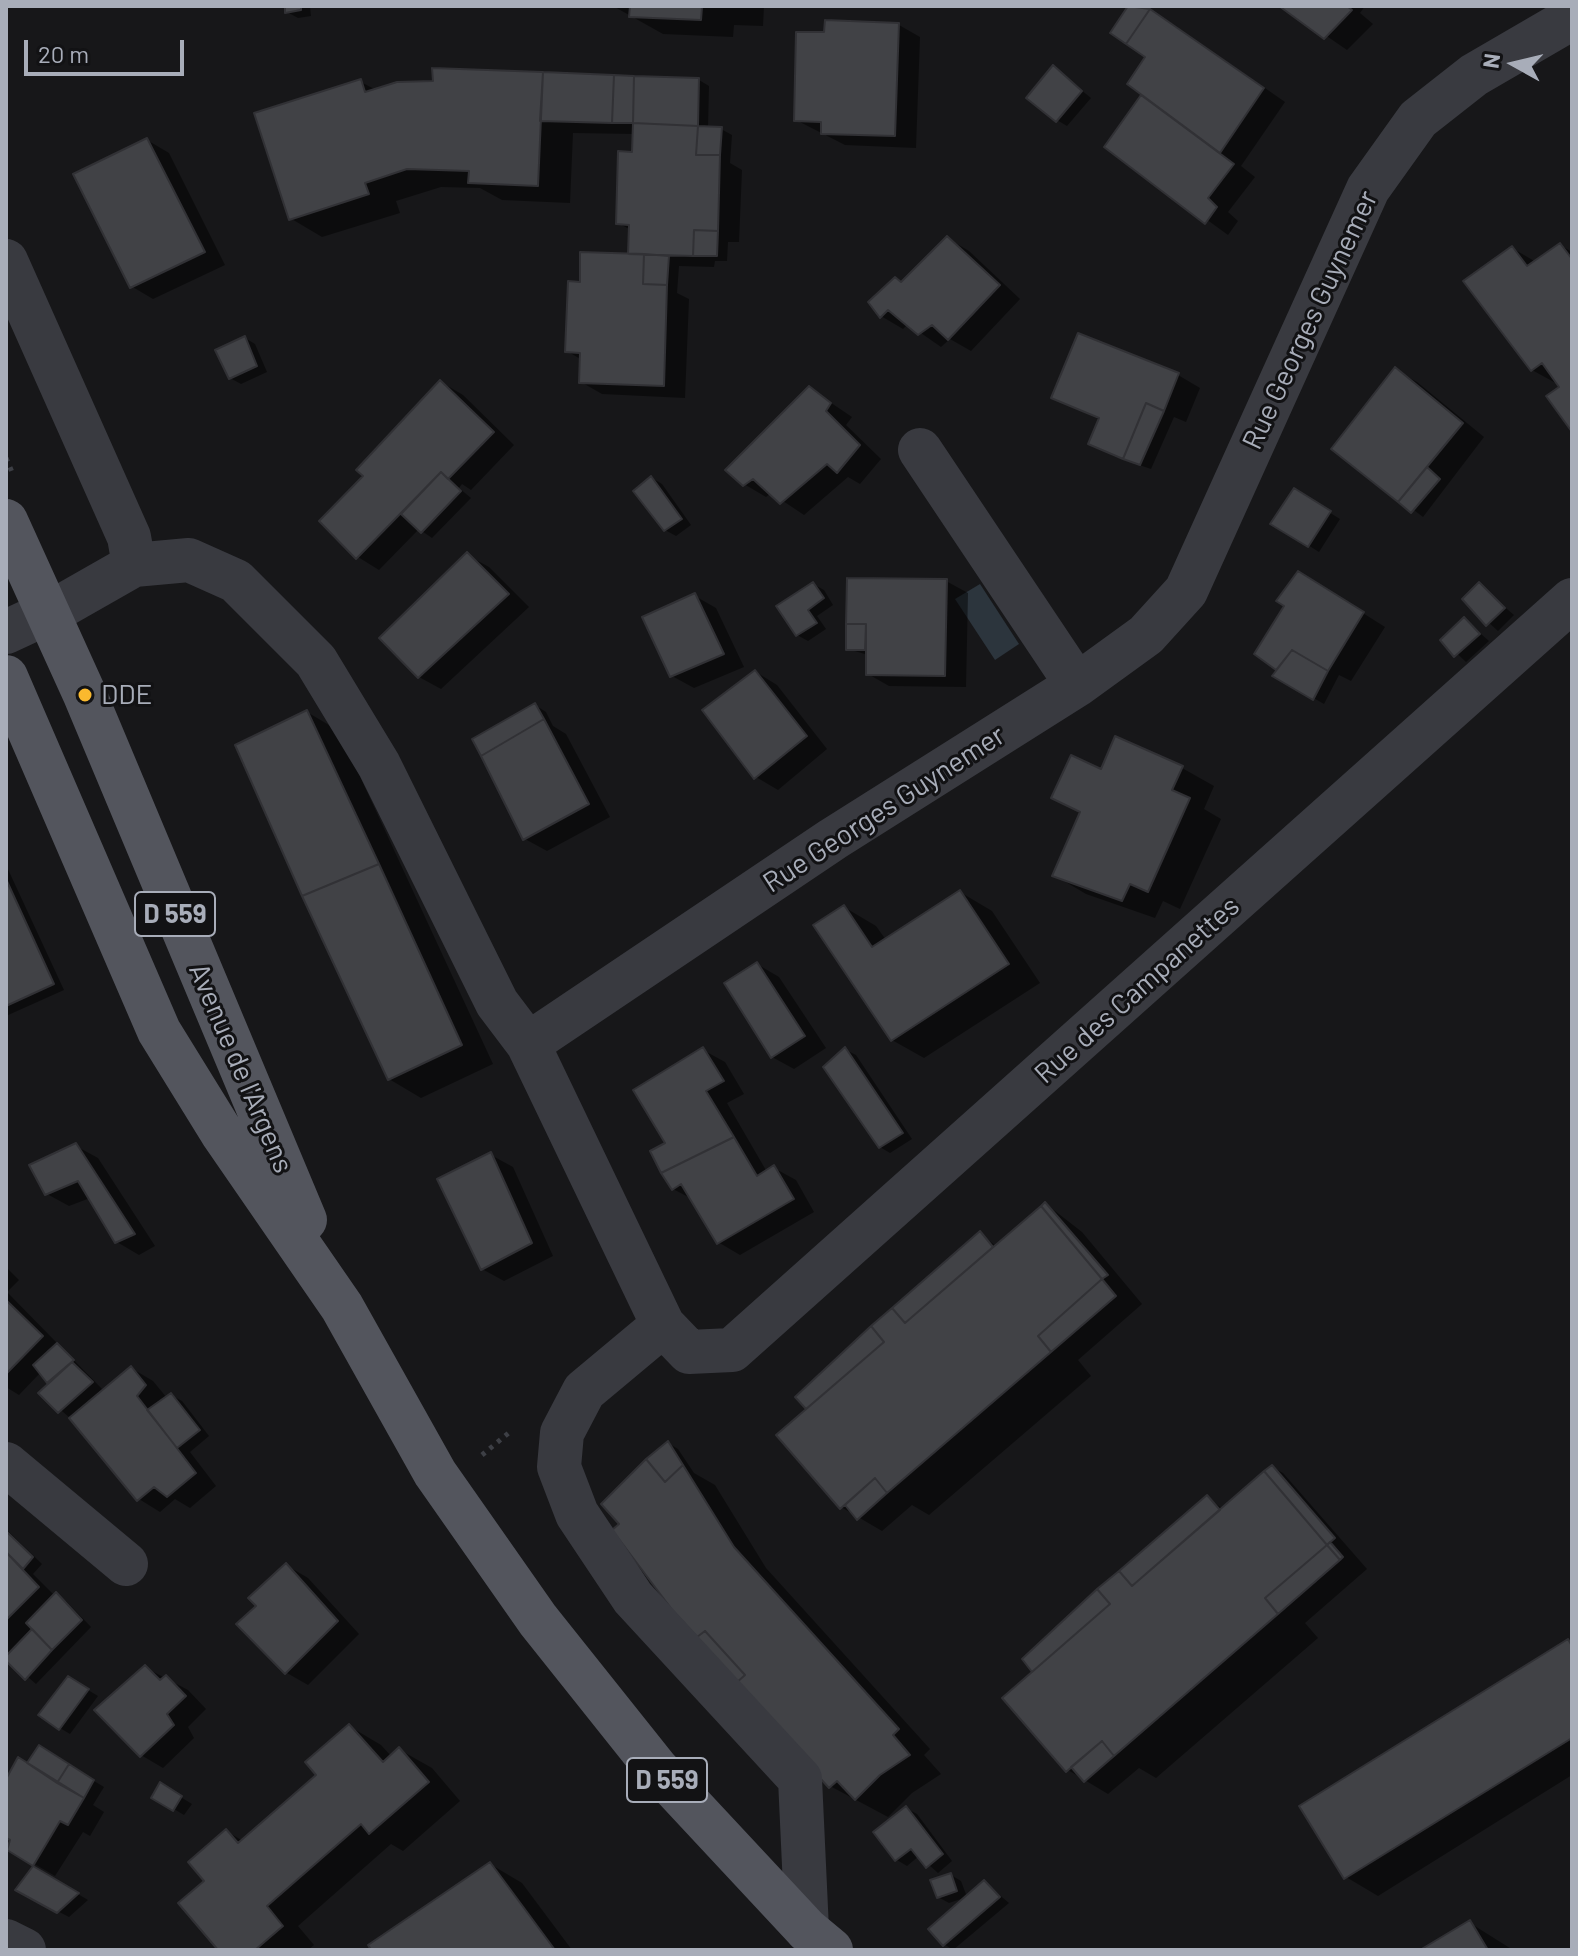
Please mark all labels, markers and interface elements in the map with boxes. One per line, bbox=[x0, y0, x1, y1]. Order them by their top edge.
scale bar bbox=[28, 24, 188, 74]
north arrow bbox=[1474, 24, 1554, 104]
text: 20 m bbox=[38, 39, 89, 68]
text: N bbox=[1476, 52, 1504, 70]
street label: Rue Georges Guynemer bbox=[1235, 185, 1385, 455]
place label: DDE bbox=[101, 678, 153, 712]
marker: DDE bbox=[76, 686, 94, 704]
street label: Rue Georges Guynemer bbox=[757, 718, 1011, 900]
street label: Rue des Campanettes bbox=[1028, 889, 1246, 1091]
road number: D 559 bbox=[135, 892, 215, 936]
street label: Avenue de l'Argens bbox=[182, 958, 300, 1178]
road number: D 559 bbox=[627, 1758, 707, 1802]

